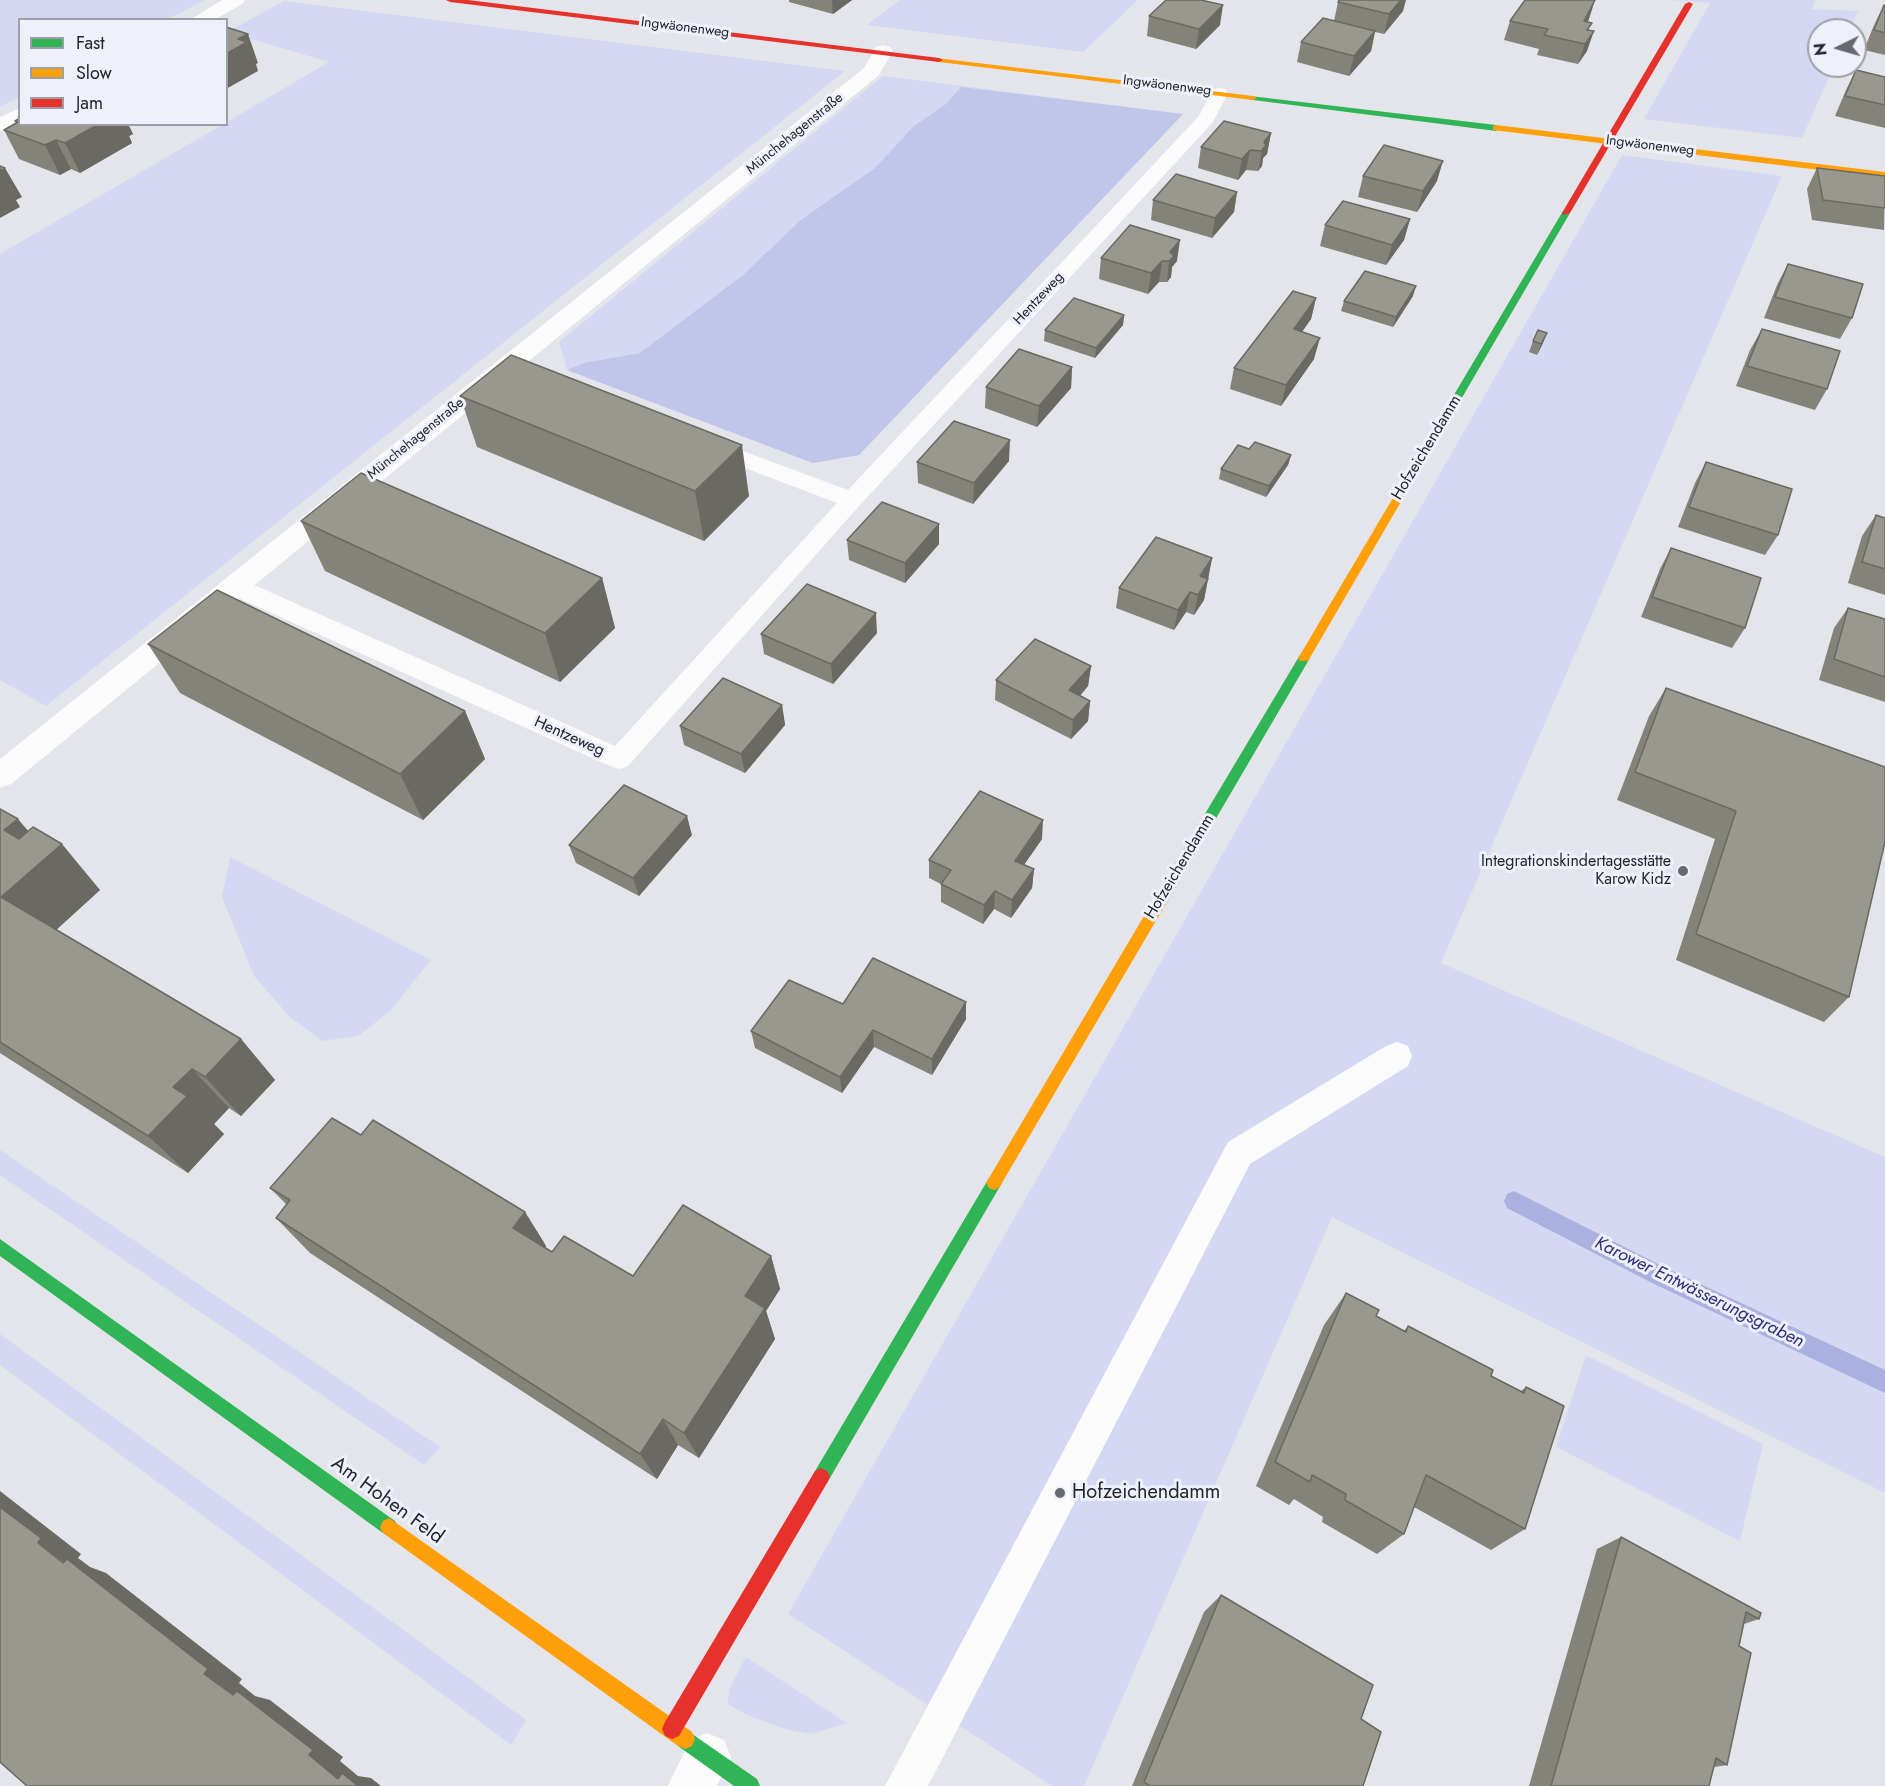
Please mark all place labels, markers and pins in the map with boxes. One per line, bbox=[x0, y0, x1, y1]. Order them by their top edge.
place label: Integrationskindertagesstätte Karow Kidz bbox=[1481, 852, 1671, 890]
marker: Integrationskindertagesstätte Karow Kidz bbox=[1676, 864, 1690, 878]
place label: Hofzeichendamm bbox=[1072, 1481, 1220, 1505]
marker: Hofzeichendamm bbox=[1053, 1486, 1067, 1500]

